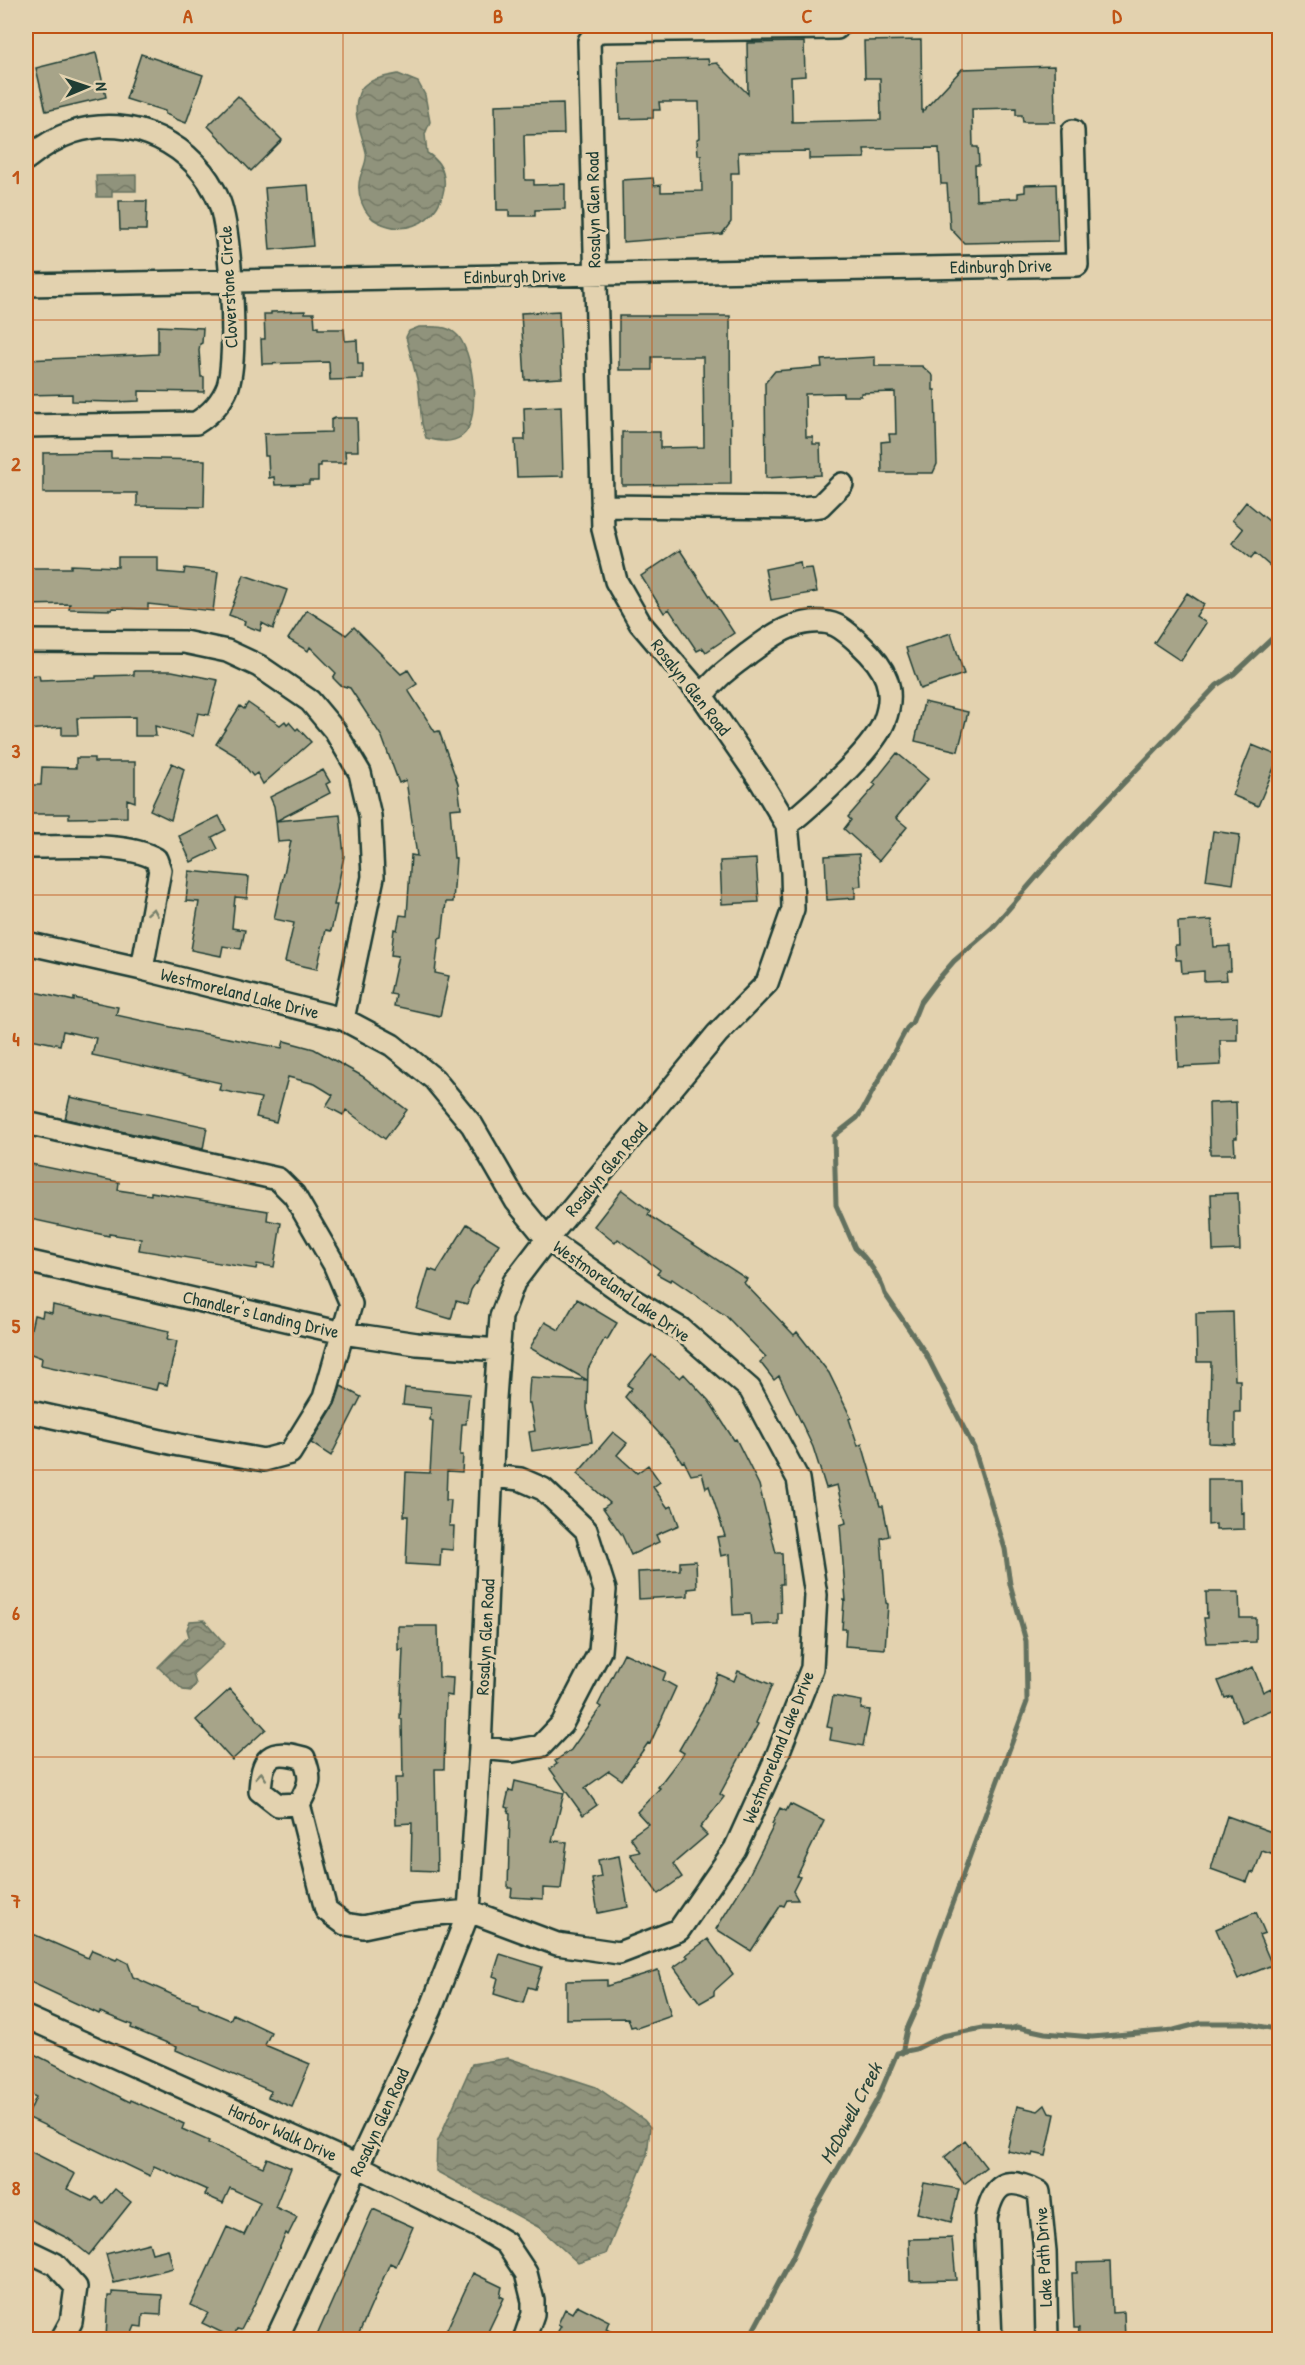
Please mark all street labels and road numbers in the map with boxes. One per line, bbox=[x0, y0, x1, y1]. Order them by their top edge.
street label: Rosalyn Glen Road bbox=[579, 152, 607, 268]
street label: Cloverstone Circle bbox=[212, 225, 244, 349]
street label: Edinburgh Drive bbox=[950, 253, 1052, 279]
street label: Edinburgh Drive bbox=[464, 263, 566, 289]
street label: Rosalyn Glen Road bbox=[645, 633, 737, 741]
street label: Westmoreland Lake Drive bbox=[158, 961, 322, 1025]
street label: Rosalyn Glen Road bbox=[559, 1116, 653, 1222]
street label: Westmoreland Lake Drive bbox=[548, 1234, 696, 1348]
street label: Chandler's Landing Drive bbox=[180, 1284, 342, 1344]
street label: Rosalyn Glen Road bbox=[469, 1578, 501, 1696]
street label: Westmoreland Lake Drive bbox=[736, 1667, 820, 1827]
street label: Rosalyn Glen Road bbox=[343, 2064, 415, 2180]
street label: Harbor Walk Drive bbox=[225, 2097, 341, 2167]
street label: Lake Path Drive bbox=[1028, 2206, 1058, 2308]

